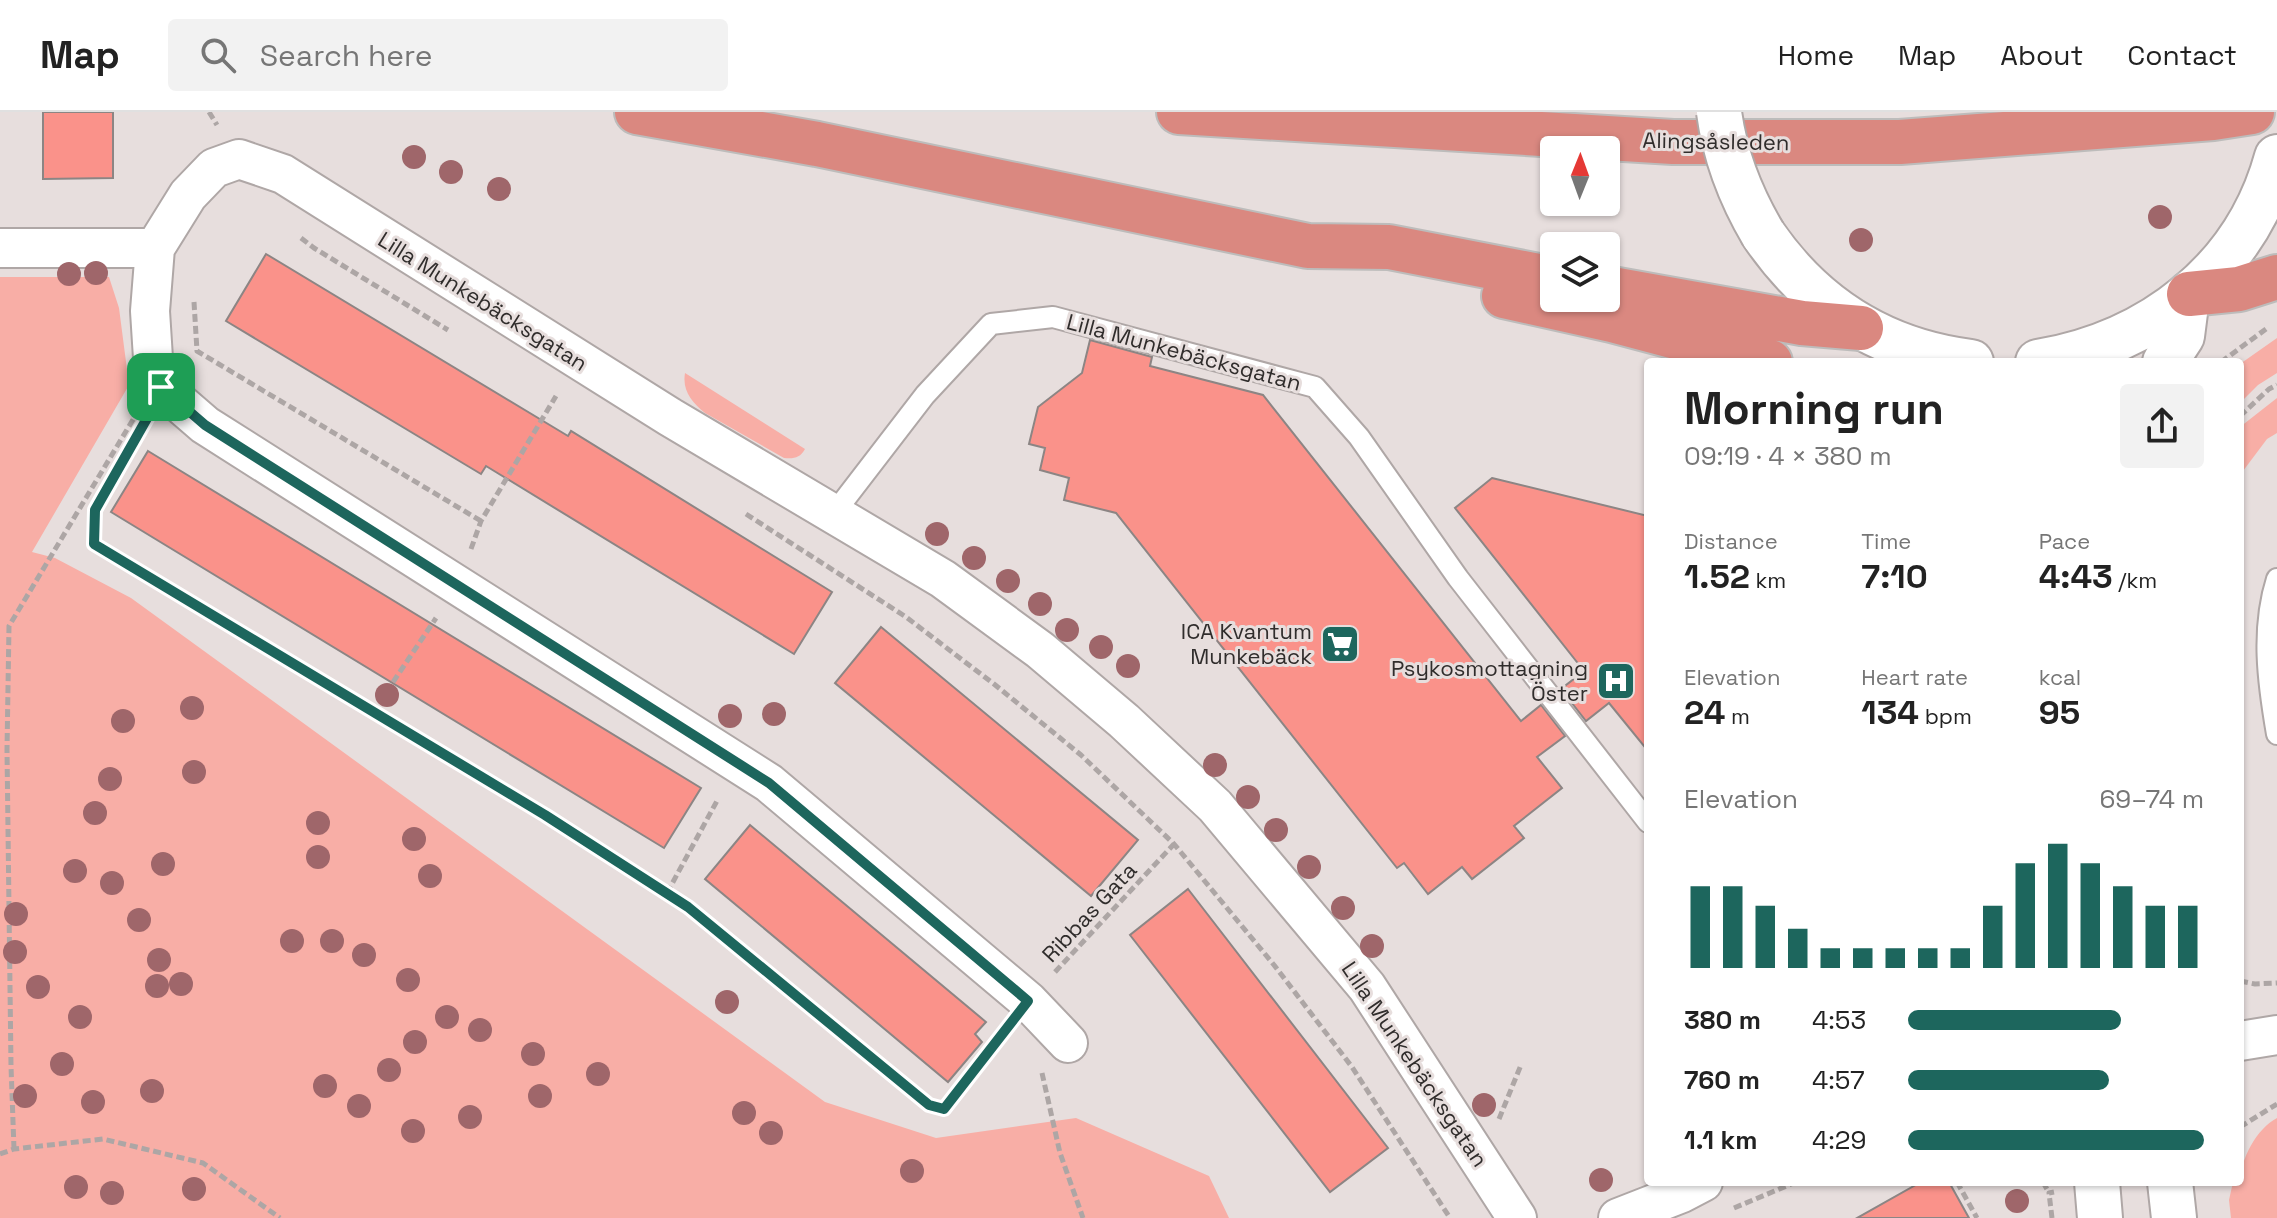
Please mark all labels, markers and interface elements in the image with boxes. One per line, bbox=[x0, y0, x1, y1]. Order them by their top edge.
search box bbox=[168, 19, 728, 91]
text: Map bbox=[40, 31, 120, 79]
icon: search bbox=[196, 33, 240, 77]
text: Search here bbox=[260, 36, 433, 75]
text: Home bbox=[1778, 37, 1854, 73]
text: Map bbox=[1898, 37, 1956, 73]
text: About bbox=[2000, 37, 2083, 73]
text: Contact bbox=[2127, 37, 2237, 73]
street label: Alingsåsleden bbox=[1642, 126, 1790, 156]
north arrow bbox=[1540, 136, 1620, 216]
map controls bbox=[1540, 136, 1620, 312]
street label: Lilla Munkebäcksgatan bbox=[373, 225, 593, 377]
button: layers bbox=[1540, 232, 1620, 312]
street label: Lilla Munkebäcksgatan bbox=[1064, 307, 1304, 397]
pin bbox=[127, 353, 195, 421]
icon: arrive bbox=[139, 365, 183, 409]
text: Morning run bbox=[1684, 381, 1944, 437]
button: share bbox=[2120, 384, 2204, 468]
text: 09:19 · 4 × 380 m bbox=[1684, 439, 1892, 473]
text: Distance bbox=[1684, 527, 1778, 555]
text: Time bbox=[1861, 527, 1911, 555]
text: Pace bbox=[2039, 527, 2090, 555]
text: 1.52 bbox=[1684, 555, 1750, 598]
text: 7:10 bbox=[1861, 555, 1928, 598]
text: 4:43 bbox=[2039, 555, 2113, 598]
text: km bbox=[1750, 566, 1786, 594]
text: /km bbox=[2113, 566, 2157, 594]
place label: ICA Kvantum Munkebäck bbox=[1181, 617, 1312, 670]
supermarket icon: ICA Kvantum Munkebäck bbox=[1319, 623, 1361, 665]
place label: Psykosmottagning Öster bbox=[1391, 654, 1588, 707]
hospital icon: Psykosmottagning Öster bbox=[1595, 660, 1637, 702]
text: Elevation bbox=[1684, 663, 1780, 691]
text: Heart rate bbox=[1861, 663, 1968, 691]
text: kcal bbox=[2039, 663, 2081, 691]
text: 24 bbox=[1684, 691, 1725, 734]
text: 134 bbox=[1861, 691, 1919, 734]
text: 95 bbox=[2039, 691, 2080, 734]
text: m bbox=[1725, 702, 1750, 730]
text: bpm bbox=[1919, 702, 1972, 730]
text: Elevation bbox=[1684, 782, 1798, 816]
text: 69–74 m bbox=[2099, 782, 2204, 816]
street label: Ribbas Gata bbox=[1036, 856, 1143, 968]
street label: Lilla Munkebäcksgatan bbox=[1336, 956, 1494, 1172]
text: 380 m bbox=[1684, 1003, 1761, 1037]
text: 4:53 bbox=[1812, 1003, 1866, 1037]
text: 760 m bbox=[1684, 1063, 1760, 1097]
text: 4:57 bbox=[1812, 1063, 1865, 1097]
text: 1.1 km bbox=[1684, 1123, 1757, 1157]
text: 4:29 bbox=[1812, 1123, 1866, 1157]

